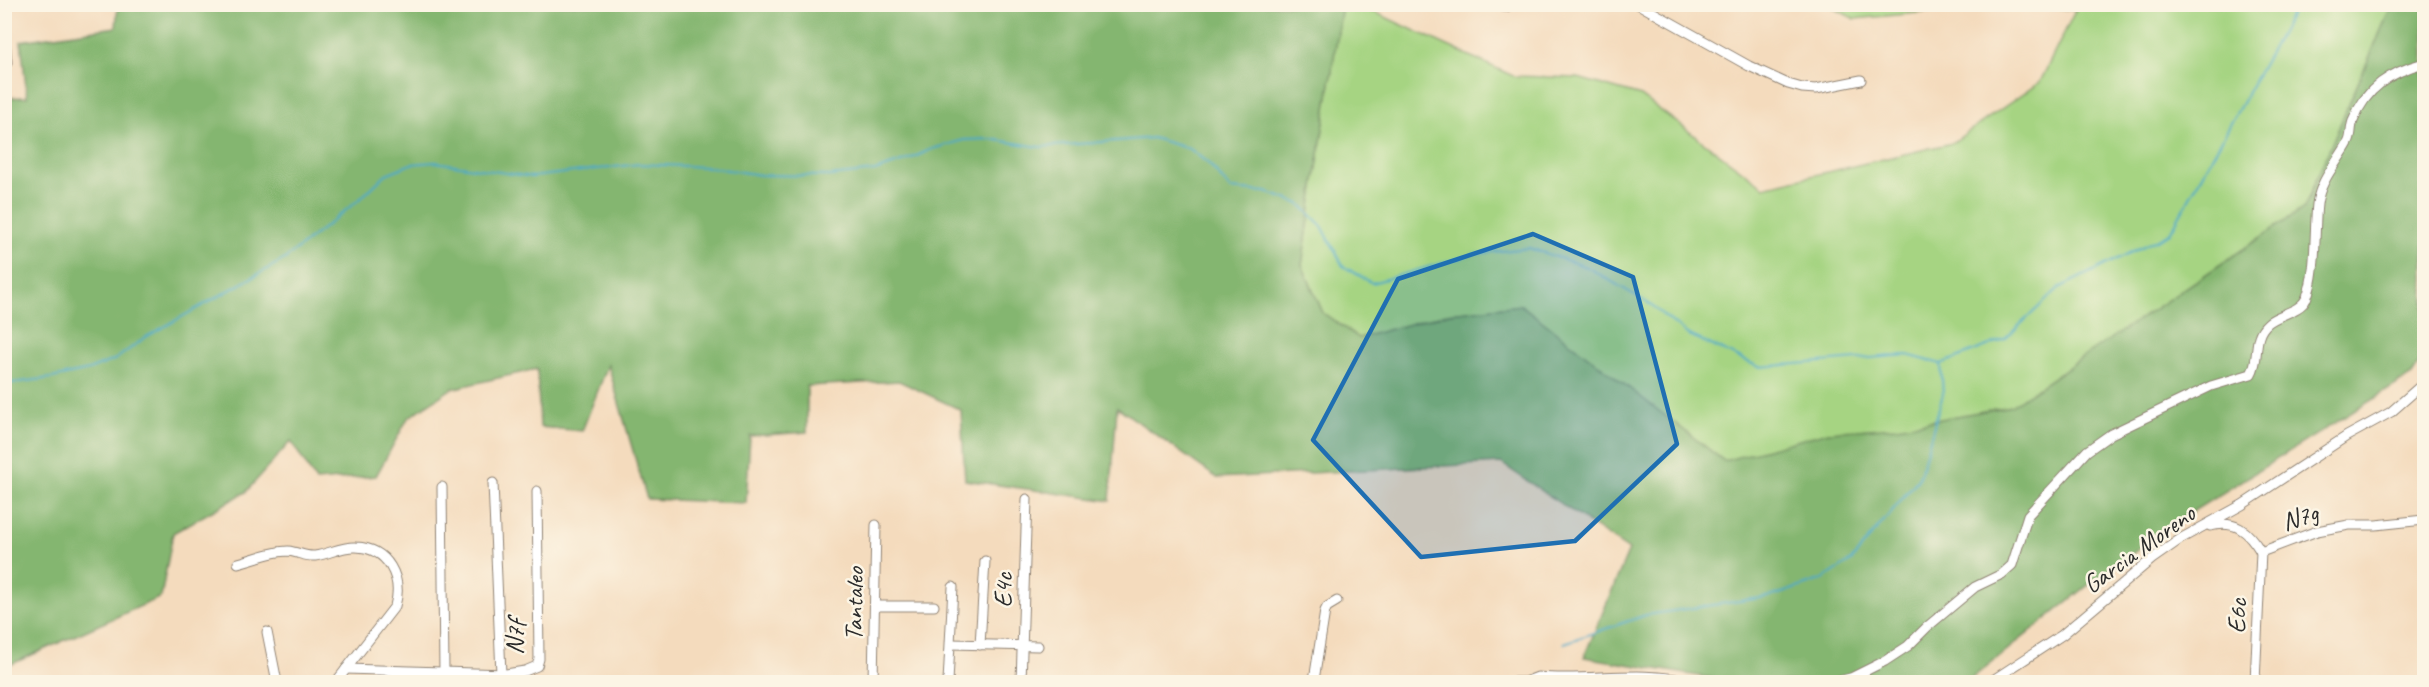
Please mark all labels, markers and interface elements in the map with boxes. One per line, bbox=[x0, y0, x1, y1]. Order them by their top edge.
street label: N7g bbox=[2278, 495, 2324, 538]
street label: Garcia Moreno bbox=[2076, 496, 2203, 601]
street label: Tantaleo bbox=[837, 565, 871, 641]
street label: E4c bbox=[986, 570, 1020, 608]
street label: E6c bbox=[2220, 596, 2254, 634]
street label: N7f bbox=[497, 613, 533, 656]

